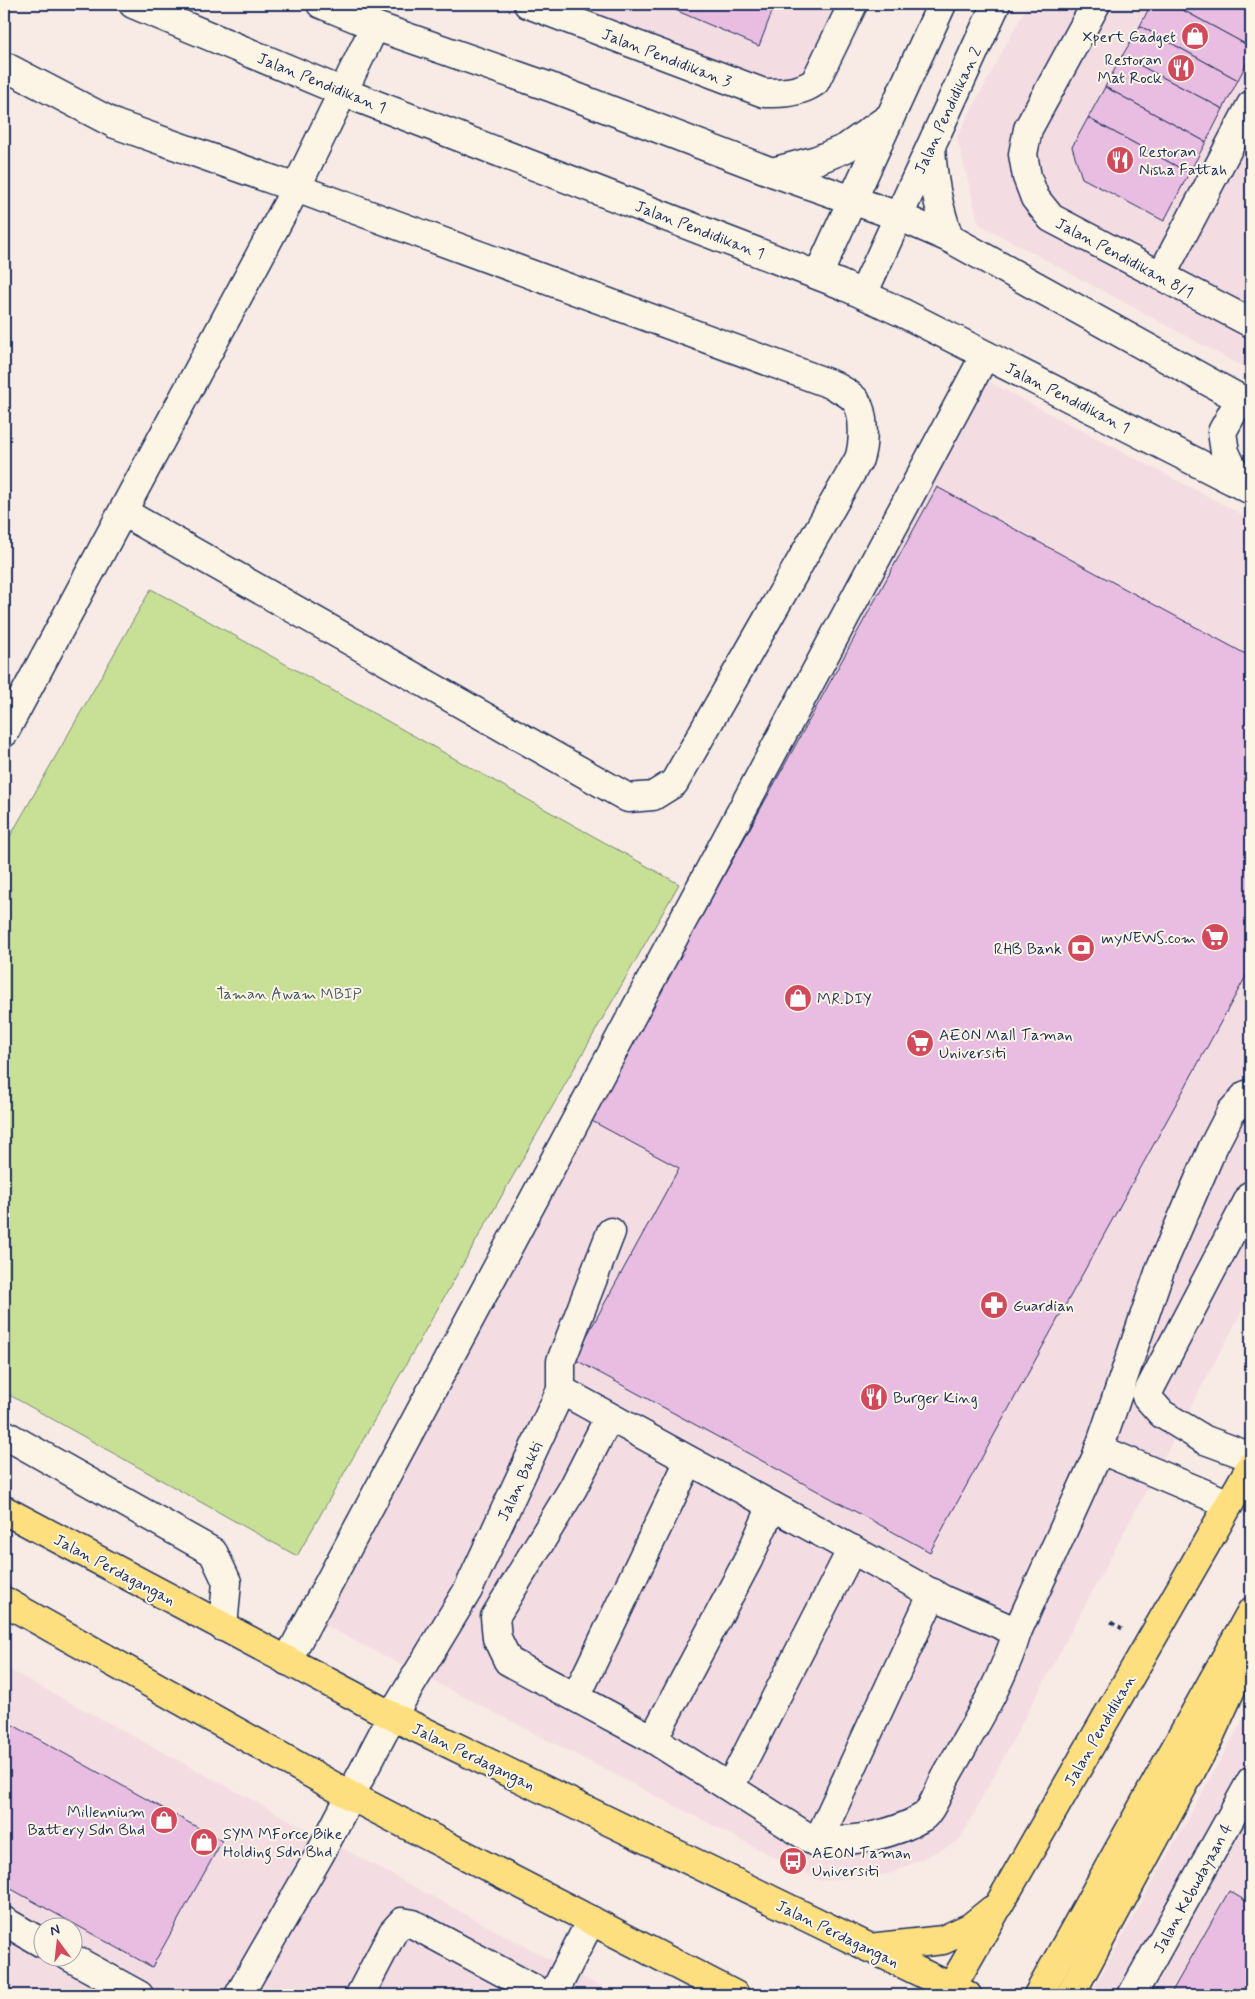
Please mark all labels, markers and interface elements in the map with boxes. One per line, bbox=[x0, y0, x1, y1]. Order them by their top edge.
shop icon: Xpert Gadget bbox=[1180, 21, 1210, 51]
street label: Jalan Pendidikan 3 bbox=[599, 24, 734, 93]
place label: Xpert Gadget bbox=[1082, 27, 1176, 48]
street label: Jalan Pendidikan 2 bbox=[910, 44, 987, 177]
street label: Jalan Pendidikan 1 bbox=[254, 48, 389, 119]
place label: Restoran Mat Rock bbox=[1097, 50, 1162, 89]
restaurant icon: Restoran Mat Rock bbox=[1166, 53, 1196, 83]
place label: Restoran Nisha Fattah bbox=[1139, 142, 1227, 181]
restaurant icon: Restoran Nisha Fattah bbox=[1105, 145, 1135, 175]
street label: Jalan Pendidikan 1 bbox=[632, 196, 767, 265]
street label: Jalan Pendidikan 8/1 bbox=[1052, 213, 1197, 304]
street label: Jalan Pendidikan 1 bbox=[1001, 358, 1133, 439]
supermarket icon: myNEWS.com bbox=[1200, 922, 1230, 952]
place label: myNEWS.com bbox=[1101, 928, 1196, 949]
bank icon: RHB Bank bbox=[1066, 933, 1096, 963]
place label: RHB Bank bbox=[994, 939, 1062, 960]
shop icon: MR.DIY bbox=[783, 983, 813, 1013]
park label: Taman Awam MBIP bbox=[216, 984, 362, 1005]
place label: MR.DIY bbox=[817, 989, 872, 1010]
place label: AEON Mall Taman Universiti bbox=[939, 1025, 1072, 1064]
supermarket icon: AEON Mall Taman Universiti bbox=[905, 1028, 935, 1058]
pharmacy icon: Guardian bbox=[979, 1290, 1009, 1320]
place label: Guardian bbox=[1013, 1296, 1074, 1317]
restaurant icon: Burger King bbox=[859, 1382, 889, 1412]
place label: Burger King bbox=[893, 1388, 978, 1410]
street label: Jalan Bakti bbox=[493, 1439, 548, 1525]
street label: Jalan Perdagangan bbox=[50, 1530, 179, 1612]
street label: Jalan Pendidikan bbox=[1060, 1671, 1141, 1790]
street label: Jalan Perdagangan bbox=[408, 1718, 538, 1797]
place label: Millennium Battery Sdn Bhd bbox=[28, 1802, 145, 1841]
shop icon: Millennium Battery Sdn Bhd bbox=[149, 1805, 179, 1835]
street label: Jalan Kebudayaan 4 bbox=[1149, 1820, 1238, 1958]
place label: SYM MForce Bike Holding Sdn Bhd bbox=[223, 1824, 343, 1864]
shop icon: SYM MForce Bike Holding Sdn Bhd bbox=[189, 1827, 219, 1857]
place label: AEON Taman Universiti bbox=[812, 1843, 911, 1882]
bus stop icon: AEON Taman Universiti bbox=[778, 1846, 808, 1876]
street label: Jalan Perdagangan bbox=[772, 1895, 902, 1974]
north arrow bbox=[32, 1916, 82, 1966]
text: N bbox=[48, 1921, 62, 1940]

